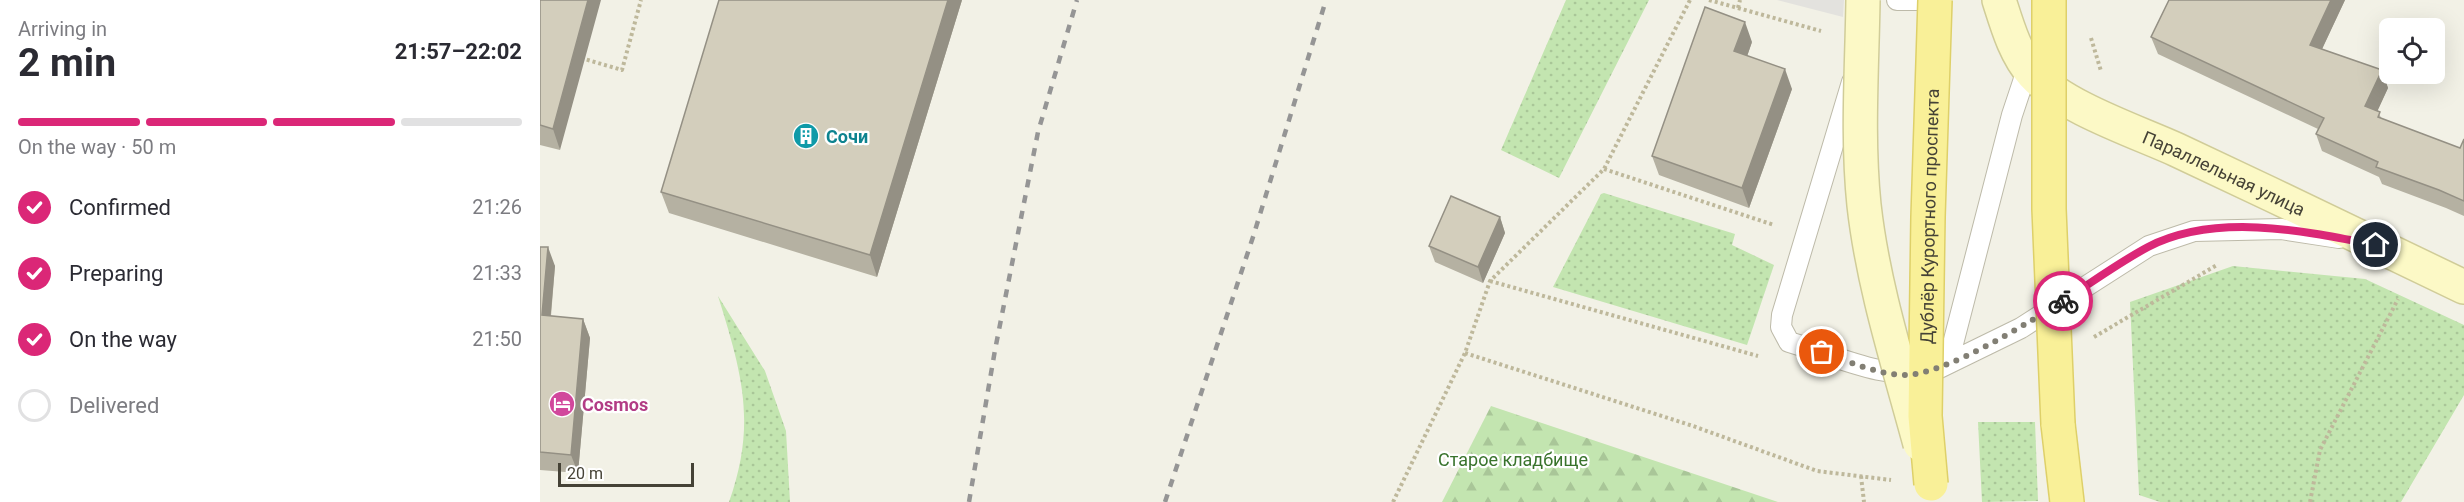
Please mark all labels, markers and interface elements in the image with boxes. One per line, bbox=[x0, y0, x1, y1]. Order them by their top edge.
text: Arriving in bbox=[18, 17, 107, 41]
map controls bbox=[2379, 18, 2445, 84]
button: locate bbox=[2379, 18, 2445, 84]
text: 21:57–22:02 bbox=[395, 39, 522, 64]
text: 2 min bbox=[18, 40, 116, 86]
street label: Дублёр Курортного проспекта bbox=[1916, 88, 1943, 344]
building icon: Сочи bbox=[791, 121, 821, 151]
place label: Сочи bbox=[826, 126, 868, 147]
street label: Параллельная улица bbox=[2140, 126, 2309, 220]
text: On the way · 50 m bbox=[18, 135, 176, 159]
icon: check bbox=[18, 191, 51, 224]
text: Confirmed bbox=[69, 195, 171, 220]
text: 21:26 bbox=[472, 195, 522, 219]
pin bbox=[2350, 219, 2401, 270]
icon: home bbox=[2359, 228, 2392, 261]
icon: check bbox=[18, 257, 51, 290]
text: Preparing bbox=[69, 261, 163, 286]
text: 21:33 bbox=[472, 261, 522, 285]
courier bbox=[2033, 271, 2093, 331]
icon: bike bbox=[2047, 285, 2080, 318]
icon: check bbox=[18, 323, 51, 356]
pin bbox=[1796, 326, 1847, 377]
text: On the way bbox=[69, 327, 177, 352]
text: 21:50 bbox=[472, 327, 522, 351]
icon: bag bbox=[1805, 335, 1838, 368]
hotel icon: Cosmos bbox=[547, 389, 577, 419]
text: Delivered bbox=[69, 393, 159, 418]
place label: Cosmos bbox=[582, 394, 648, 415]
park label: Старое кладбище bbox=[1438, 449, 1588, 470]
scale bar bbox=[558, 460, 694, 488]
text: 20 m bbox=[567, 464, 603, 483]

